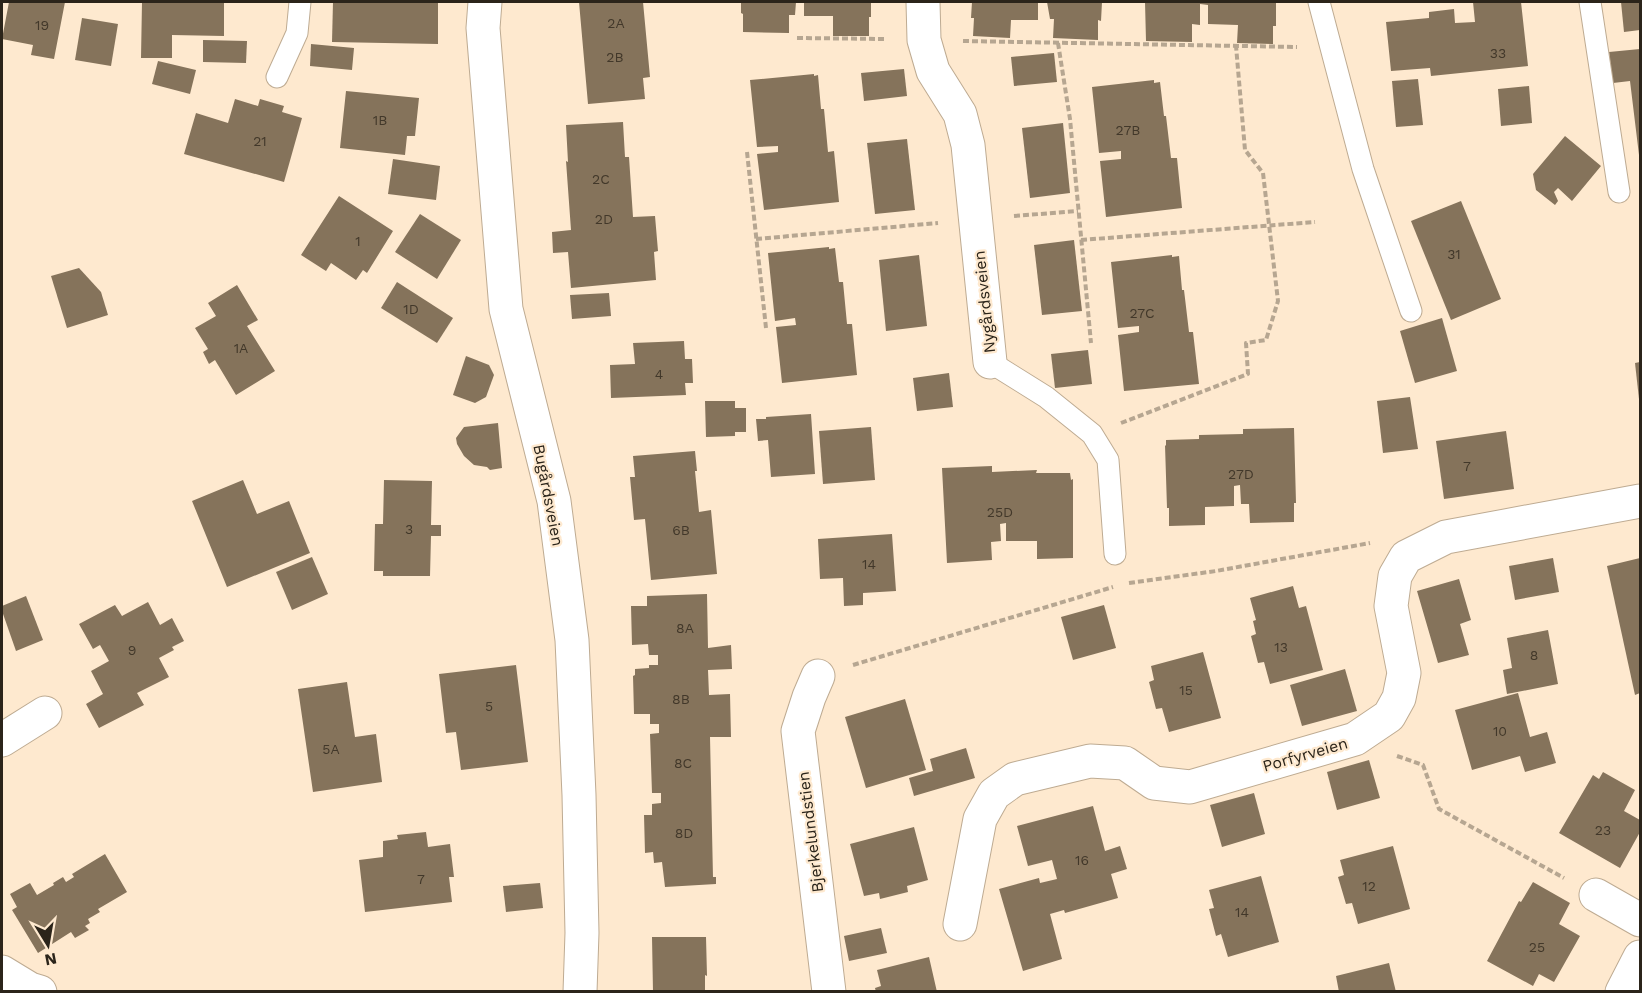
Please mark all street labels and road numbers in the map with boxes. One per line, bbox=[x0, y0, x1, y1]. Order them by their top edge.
street label: Nygårdsveien bbox=[970, 250, 999, 354]
street label: Bugårdsveien bbox=[529, 443, 568, 548]
street label: Porfyrveien bbox=[1260, 733, 1350, 776]
street label: Bjerkelundstien bbox=[794, 770, 827, 894]

